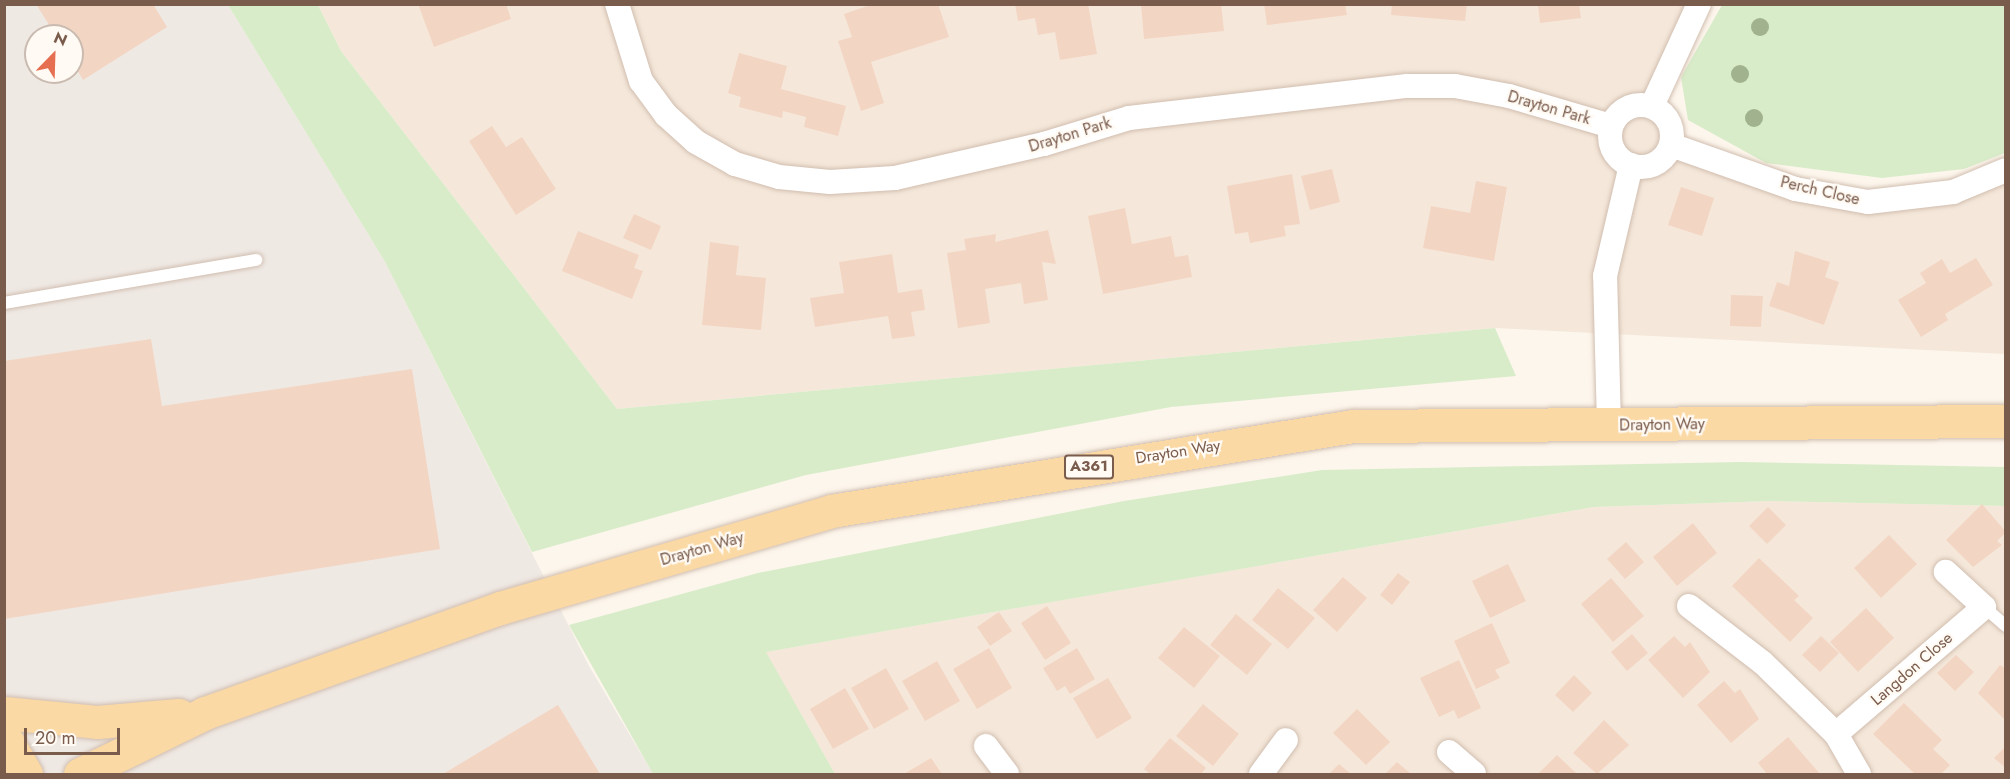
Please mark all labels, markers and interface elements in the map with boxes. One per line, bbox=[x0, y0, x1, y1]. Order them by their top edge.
north arrow bbox=[24, 24, 84, 84]
text: N bbox=[50, 26, 71, 52]
street label: Drayton Park bbox=[1505, 87, 1593, 129]
street label: Drayton Park bbox=[1026, 113, 1114, 157]
street label: Perch Close bbox=[1779, 173, 1861, 209]
street label: Drayton Way bbox=[1619, 415, 1705, 435]
street label: Drayton Way bbox=[1134, 436, 1222, 468]
road number: A361 bbox=[1064, 455, 1114, 479]
street label: Drayton Way bbox=[658, 528, 746, 570]
street label: Langdon Close bbox=[1867, 628, 1957, 710]
scale bar bbox=[27, 716, 123, 754]
text: 20 m bbox=[35, 725, 75, 751]

